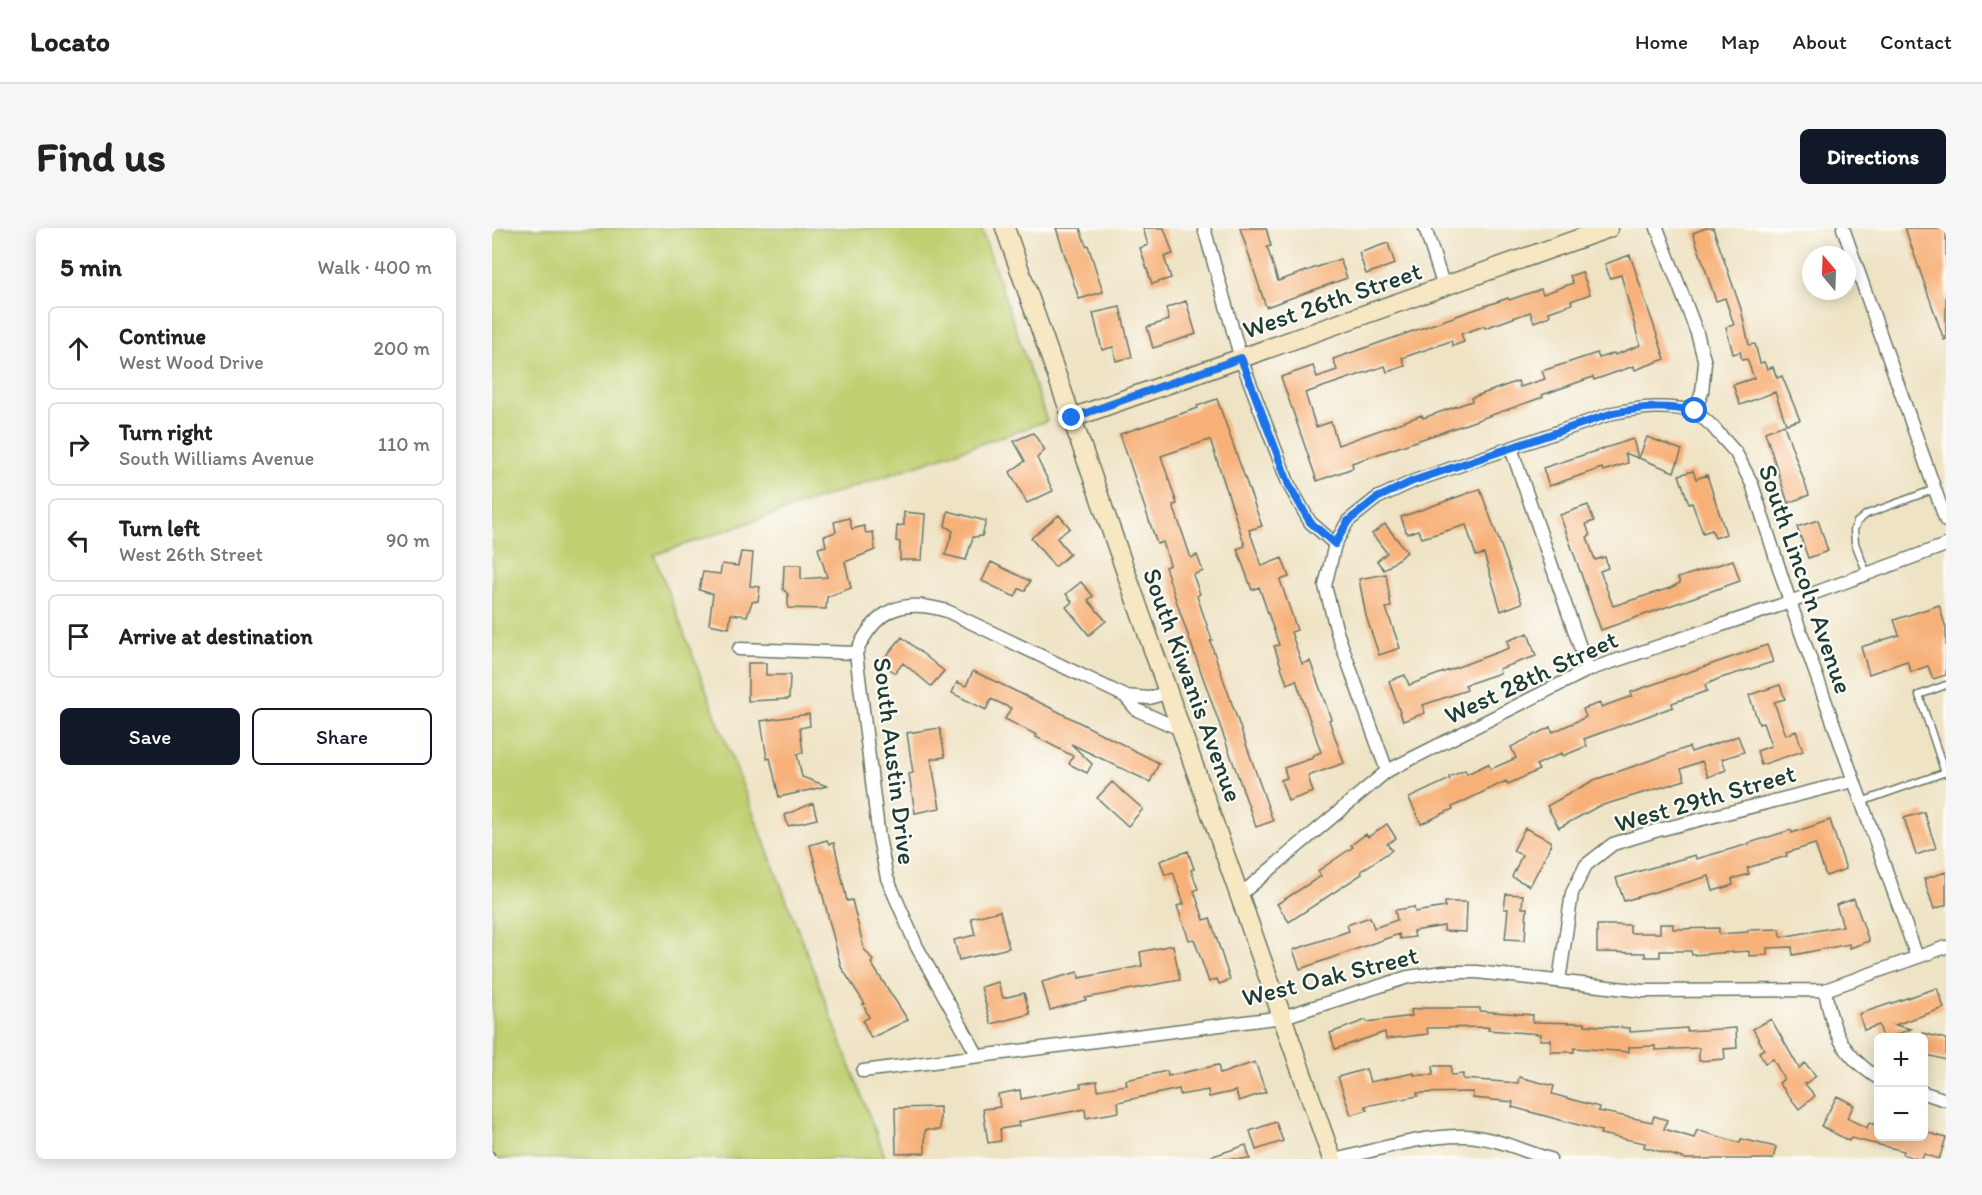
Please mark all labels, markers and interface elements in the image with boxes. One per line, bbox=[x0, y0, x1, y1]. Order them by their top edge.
text: Locato bbox=[30, 24, 110, 58]
text: Home bbox=[1635, 29, 1688, 54]
text: Map bbox=[1721, 29, 1760, 54]
text: About bbox=[1793, 29, 1847, 54]
text: Contact bbox=[1880, 29, 1952, 54]
button: Directions bbox=[1800, 129, 1946, 184]
text: Find us bbox=[36, 131, 166, 182]
north arrow bbox=[1802, 246, 1856, 300]
text: 5 min bbox=[60, 251, 122, 283]
street label: West 26th Street bbox=[1238, 254, 1426, 346]
text: Walk · 400 m bbox=[318, 255, 432, 279]
text: Continue bbox=[119, 323, 206, 350]
icon: ahead bbox=[62, 332, 95, 365]
text: 200 m bbox=[374, 336, 430, 360]
text: West Wood Drive bbox=[119, 350, 264, 374]
route start bbox=[1681, 397, 1707, 423]
route end bbox=[1058, 404, 1084, 430]
text: Turn right bbox=[119, 419, 213, 446]
icon: right bbox=[62, 428, 95, 461]
text: 110 m bbox=[378, 432, 430, 456]
text: South Williams Avenue bbox=[119, 446, 314, 470]
street label: South Lincoln Avenue bbox=[1752, 460, 1860, 698]
text: Turn left bbox=[119, 515, 200, 542]
icon: left bbox=[62, 524, 95, 557]
text: 90 m bbox=[386, 528, 430, 552]
text: West 26th Street bbox=[119, 542, 263, 566]
street label: South Kiwanis Avenue bbox=[1136, 564, 1250, 806]
icon: arrive bbox=[62, 620, 95, 653]
text: Arrive at destination bbox=[119, 623, 313, 650]
street label: West 28th Street bbox=[1439, 623, 1623, 731]
street label: South Austin Drive bbox=[866, 655, 924, 867]
button: Save bbox=[60, 708, 240, 765]
button: Share bbox=[252, 708, 432, 765]
street label: West 29th Street bbox=[1611, 757, 1799, 839]
street label: West Oak Street bbox=[1238, 939, 1422, 1013]
map controls bbox=[1874, 1033, 1928, 1141]
button: + bbox=[1874, 1033, 1928, 1087]
button: − bbox=[1874, 1087, 1928, 1141]

